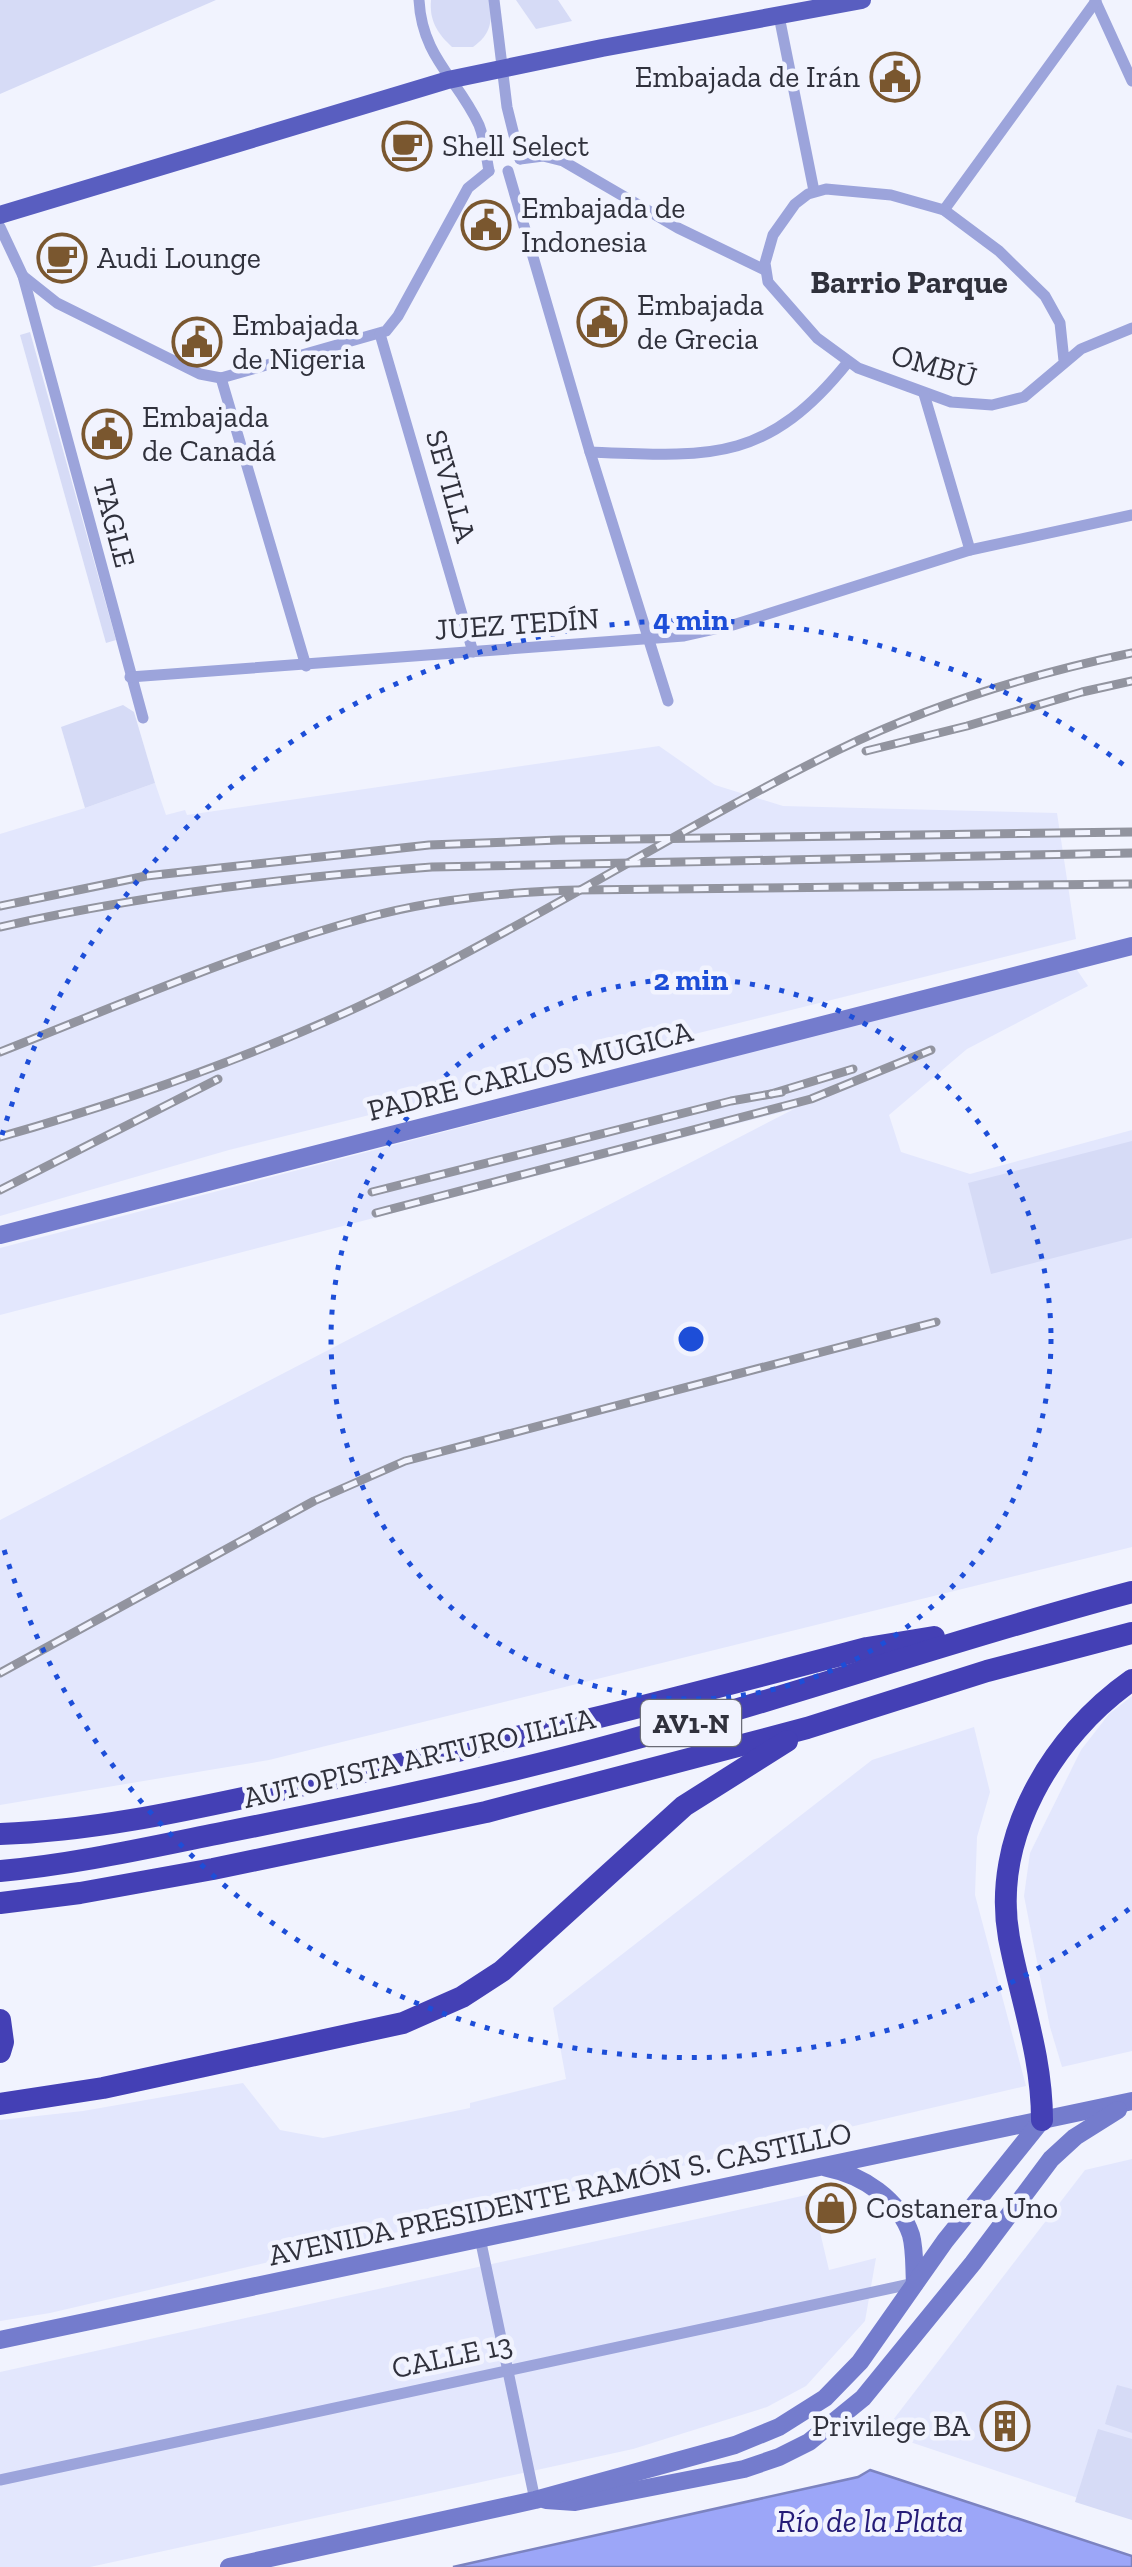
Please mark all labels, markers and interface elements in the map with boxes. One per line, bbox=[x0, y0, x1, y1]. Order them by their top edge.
public building icon: Embajada de Irán bbox=[869, 51, 921, 103]
place label: Embajada de Irán bbox=[635, 59, 860, 95]
cafe icon: Shell Select bbox=[381, 120, 433, 172]
place label: Shell Select bbox=[442, 128, 589, 164]
place label: Embajada de Indonesia bbox=[521, 190, 685, 260]
public building icon: Embajada de Indonesia bbox=[460, 199, 512, 251]
cafe icon: Audi Lounge bbox=[36, 232, 88, 284]
place label: Audi Lounge bbox=[97, 240, 261, 276]
district label: Barrio Parque bbox=[810, 263, 1008, 301]
place label: Embajada de Grecia bbox=[637, 287, 764, 357]
public building icon: Embajada de Grecia bbox=[576, 296, 628, 348]
place label: Embajada de Nigeria bbox=[232, 307, 365, 377]
public building icon: Embajada de Nigeria bbox=[171, 316, 223, 368]
street label: OMBÚ bbox=[887, 337, 981, 395]
place label: Embajada de Canadá bbox=[142, 399, 276, 469]
public building icon: Embajada de Canadá bbox=[81, 408, 133, 460]
street label: SEVILLA bbox=[418, 426, 484, 547]
street label: TAGLE bbox=[85, 475, 143, 571]
street label: JUEZ TEDÍN bbox=[433, 600, 601, 648]
text: 4 min bbox=[653, 602, 729, 638]
text: 2 min bbox=[654, 962, 729, 998]
street label: PADRE CARLOS MUGICA bbox=[364, 1013, 697, 1129]
centre of rings bbox=[673, 1321, 709, 1357]
street label: AUTOPISTA ARTURO ILLIA bbox=[240, 1700, 599, 1816]
road number: AV1-N bbox=[641, 1700, 741, 1746]
street label: AVENIDA PRESIDENTE RAMÓN S. CASTILLO bbox=[265, 2115, 855, 2273]
shop icon: Costanera Uno bbox=[805, 2182, 857, 2234]
place label: Costanera Uno bbox=[866, 2190, 1058, 2226]
street label: CALLE 13 bbox=[388, 2326, 516, 2386]
building icon: Privilege BA bbox=[979, 2400, 1031, 2452]
place label: Privilege BA bbox=[812, 2408, 971, 2444]
water label: Río de la Plata bbox=[777, 2502, 963, 2540]

